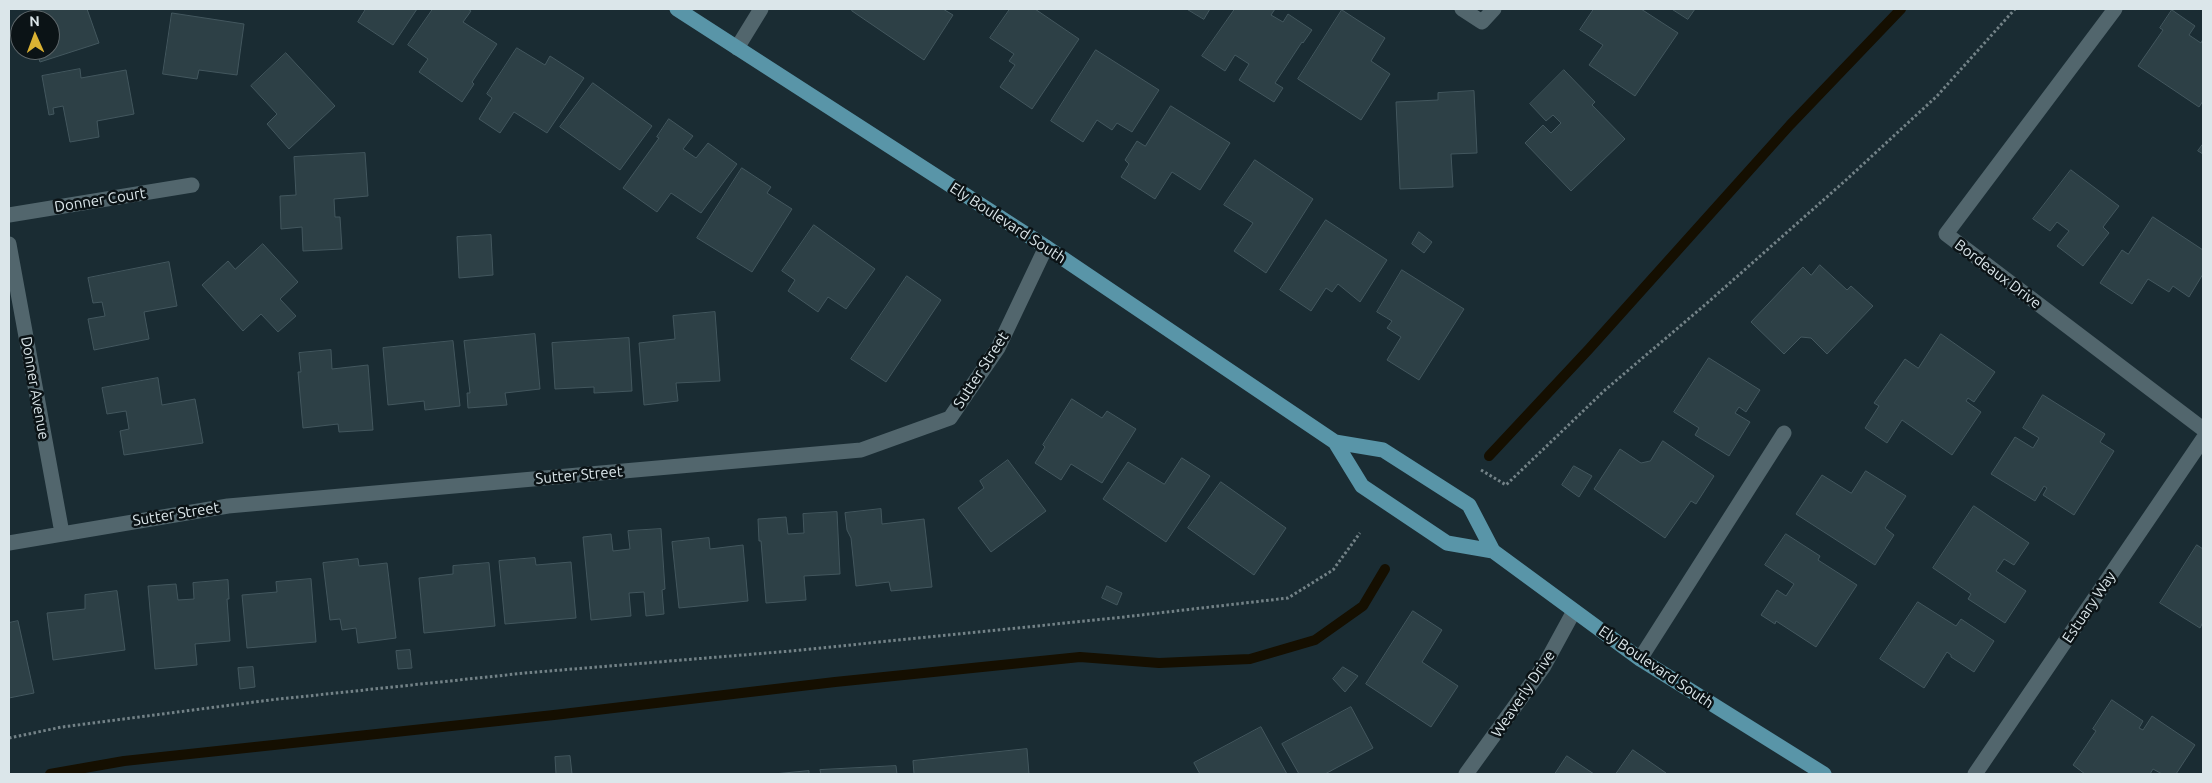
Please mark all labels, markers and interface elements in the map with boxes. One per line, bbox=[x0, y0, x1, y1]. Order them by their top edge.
north arrow bbox=[10, 10, 60, 60]
text: N bbox=[29, 13, 40, 29]
street label: Ely Boulevard South bbox=[947, 179, 1069, 267]
street label: Donner Court bbox=[53, 184, 147, 216]
street label: Bordeaux Drive bbox=[1951, 236, 2045, 312]
street label: Sutter Street bbox=[950, 328, 1012, 412]
street label: Donner Avenue bbox=[17, 335, 53, 441]
street label: Sutter Street bbox=[535, 462, 623, 488]
street label: Sutter Street bbox=[131, 498, 221, 530]
street label: Estuary Way bbox=[2059, 568, 2119, 646]
street label: Ely Boulevard South bbox=[1595, 622, 1717, 712]
street label: Weaverly Drive bbox=[1487, 647, 1559, 741]

